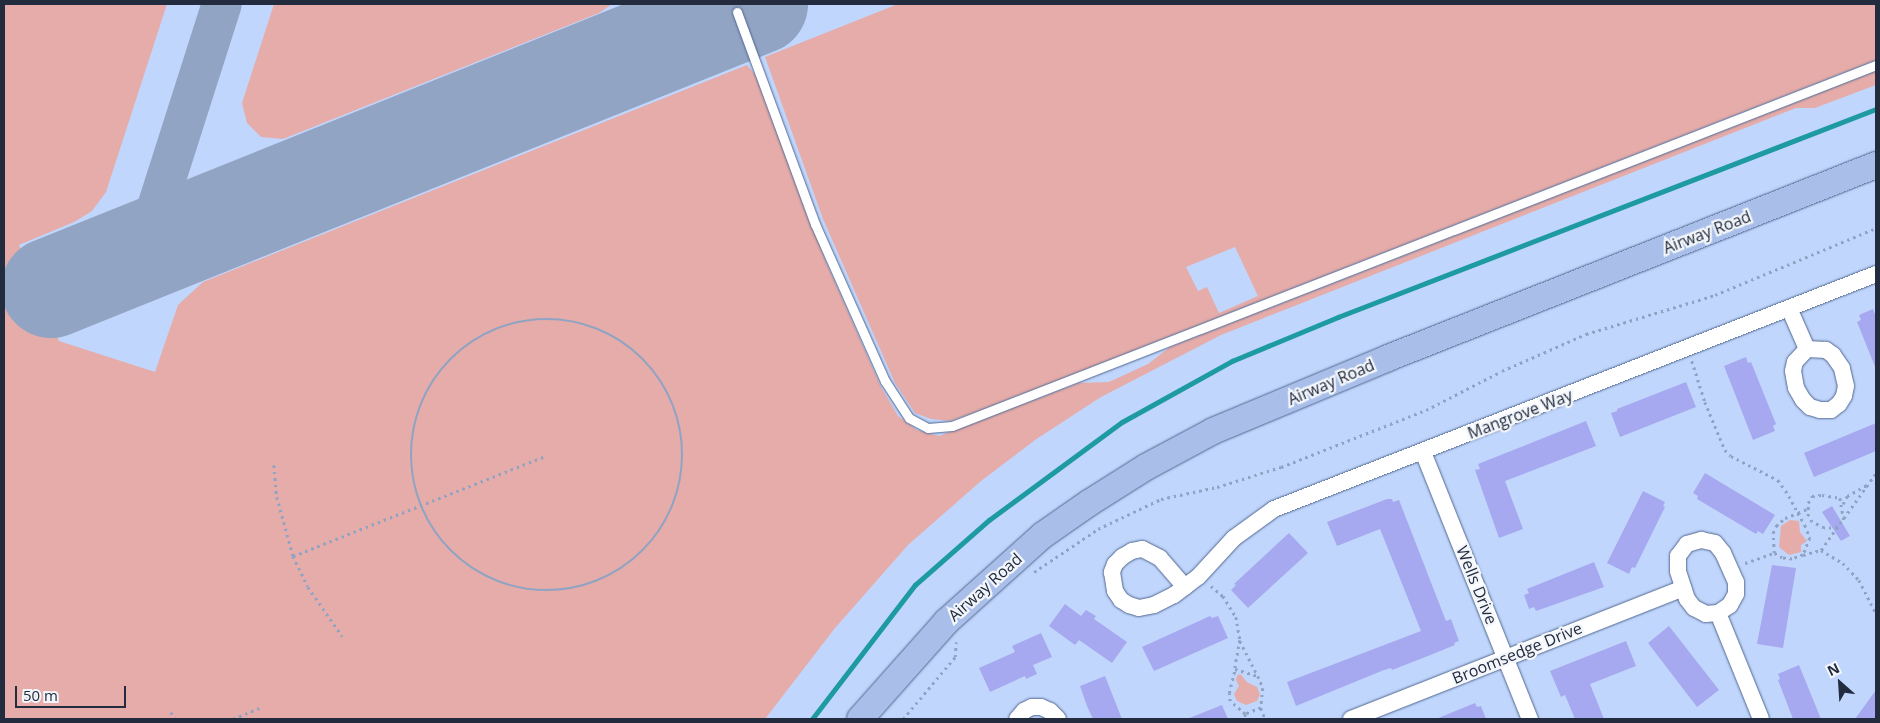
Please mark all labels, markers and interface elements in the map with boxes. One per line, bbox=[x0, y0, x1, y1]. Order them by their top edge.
street label: Airway Road bbox=[1660, 206, 1754, 258]
street label: Airway Road bbox=[1285, 355, 1377, 409]
street label: Mangrove Way bbox=[1465, 385, 1575, 443]
street label: Wells Drive bbox=[1453, 543, 1501, 627]
street label: Airway Road bbox=[944, 549, 1026, 625]
street label: Broomsedge Drive bbox=[1449, 618, 1585, 688]
north arrow bbox=[1815, 658, 1865, 708]
text: N bbox=[1824, 658, 1842, 680]
scale bar bbox=[18, 676, 129, 708]
text: 50 m bbox=[23, 685, 58, 705]

